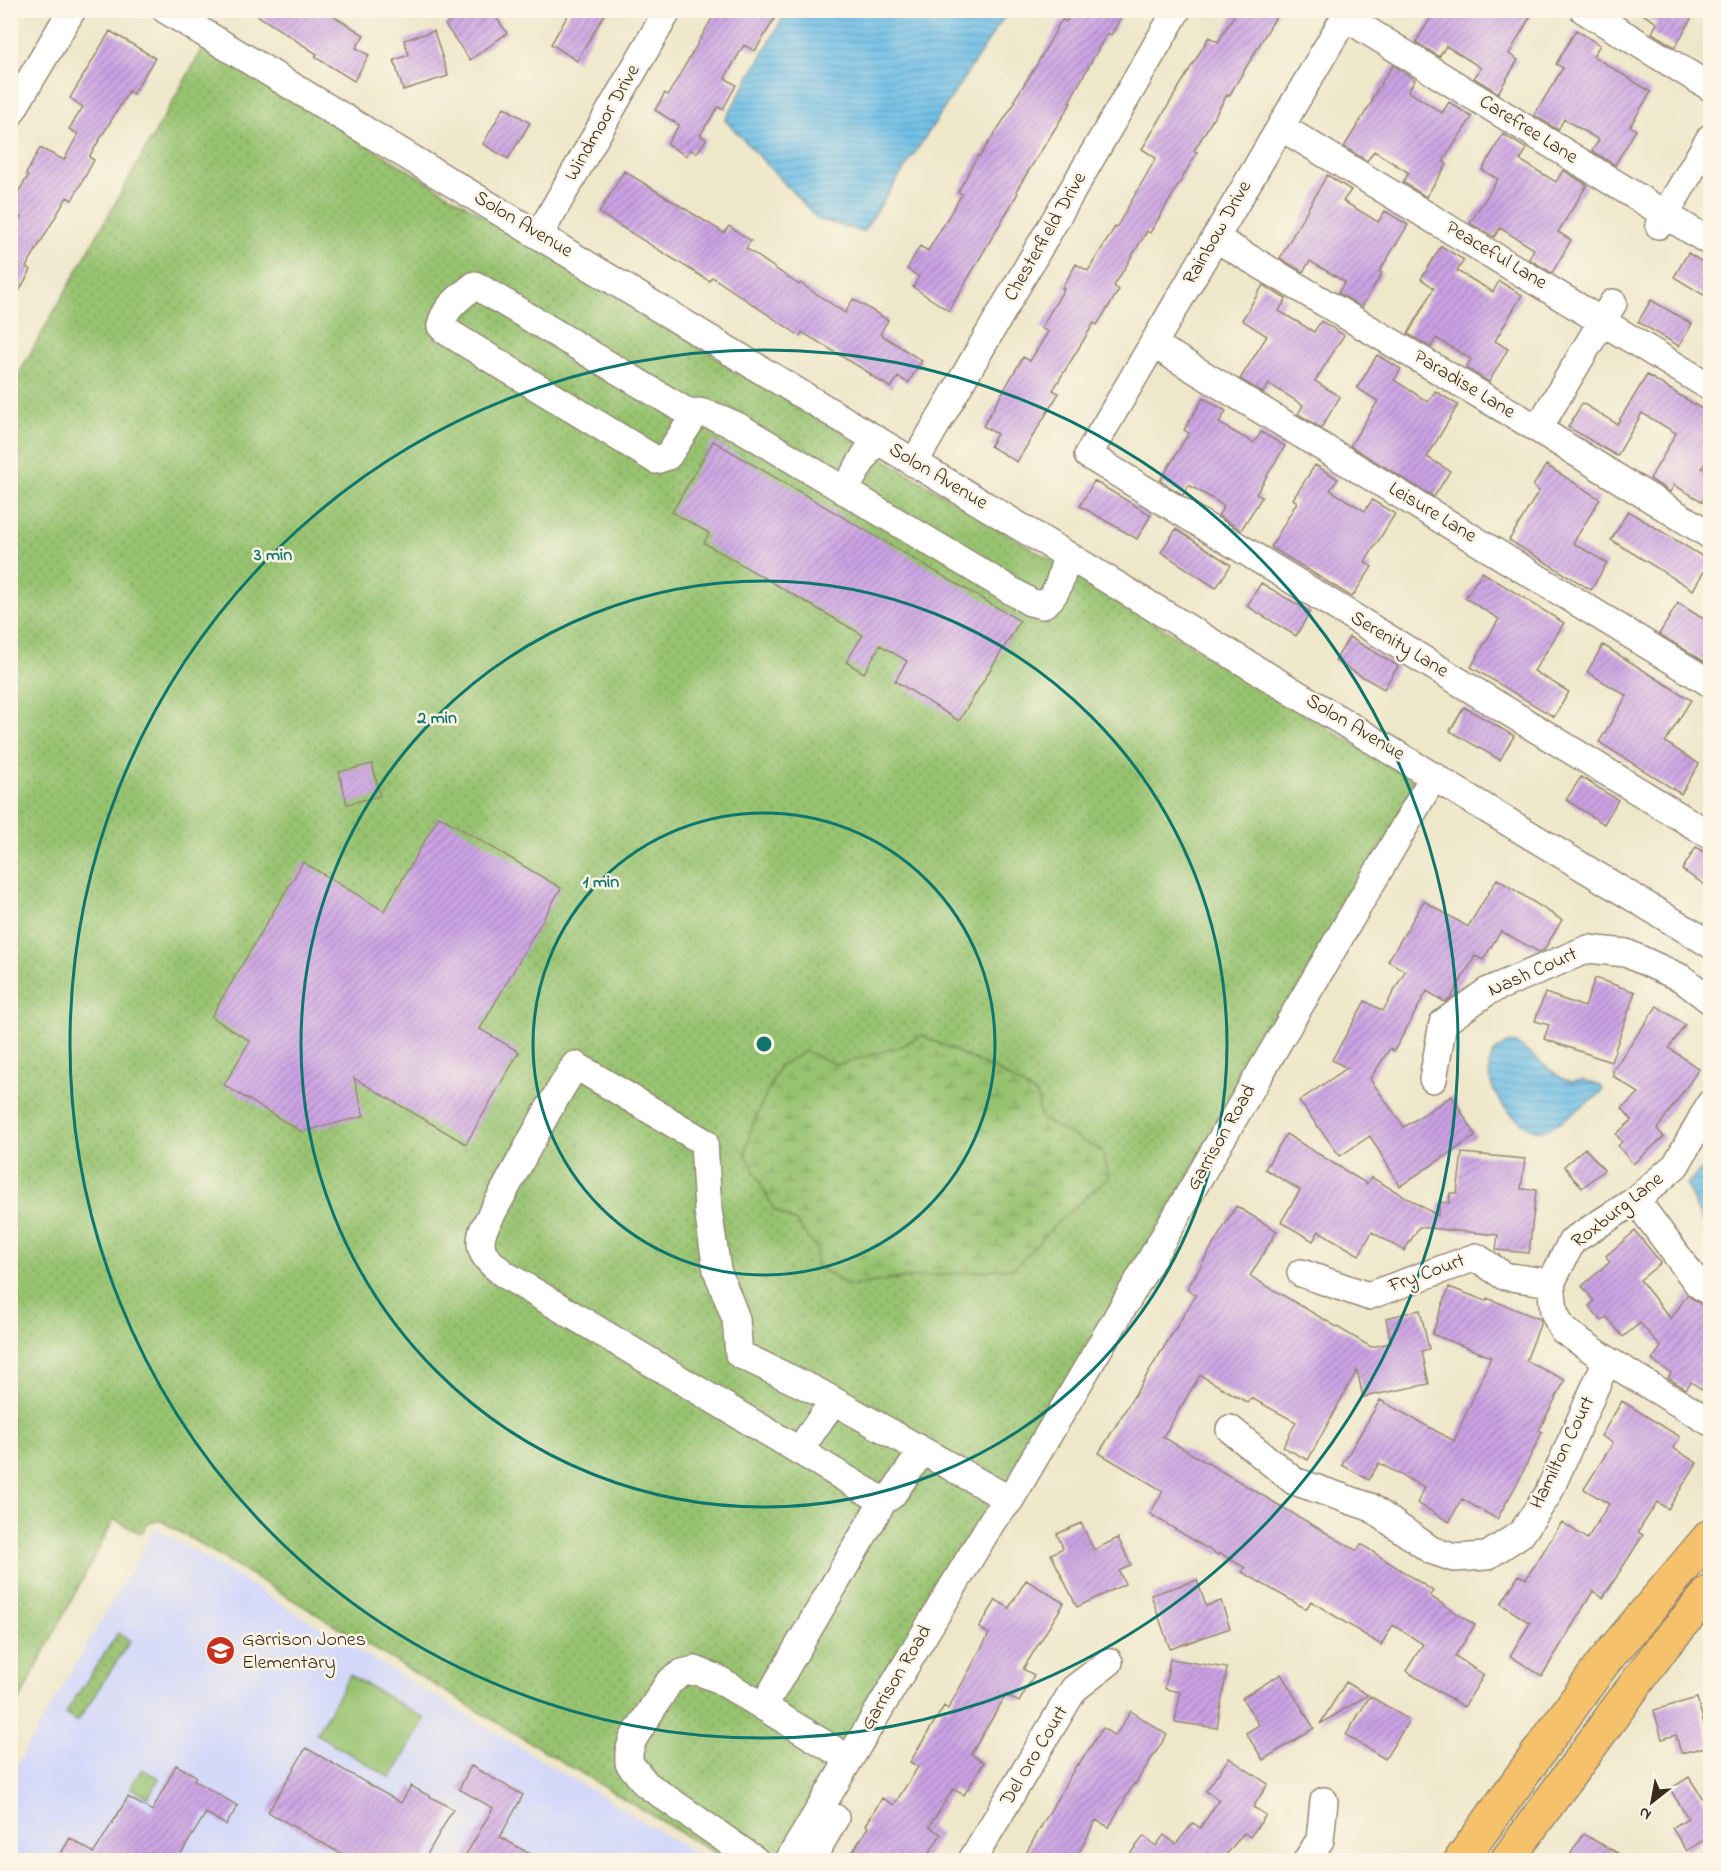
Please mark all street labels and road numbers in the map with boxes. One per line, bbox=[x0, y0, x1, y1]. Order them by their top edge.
street label: Windmoor Drive bbox=[558, 59, 648, 187]
street label: Carefree Lane bbox=[1473, 88, 1583, 172]
street label: Chesterfield Drive bbox=[997, 167, 1095, 307]
street label: Rainbow Drive bbox=[1176, 175, 1260, 291]
street label: Solon Avenue bbox=[468, 184, 578, 266]
street label: Peaceful Lane bbox=[1440, 214, 1552, 298]
street label: Paradise Lane bbox=[1408, 343, 1520, 427]
street label: Solon Avenue bbox=[883, 436, 993, 518]
street label: Leisure Lane bbox=[1382, 475, 1482, 551]
street label: Serenity Lane bbox=[1344, 604, 1454, 686]
street label: Solon Avenue bbox=[1300, 687, 1410, 769]
street label: Nash Court bbox=[1484, 940, 1582, 1005]
street label: Garrison Road bbox=[1180, 1080, 1264, 1196]
street label: Roxburg Lane bbox=[1566, 1166, 1671, 1257]
street label: Fry Court bbox=[1384, 1247, 1470, 1302]
street label: Hamilton Court bbox=[1523, 1391, 1603, 1514]
street label: Garrison Road bbox=[854, 1620, 940, 1736]
street label: Del Oro Court bbox=[993, 1700, 1077, 1813]

